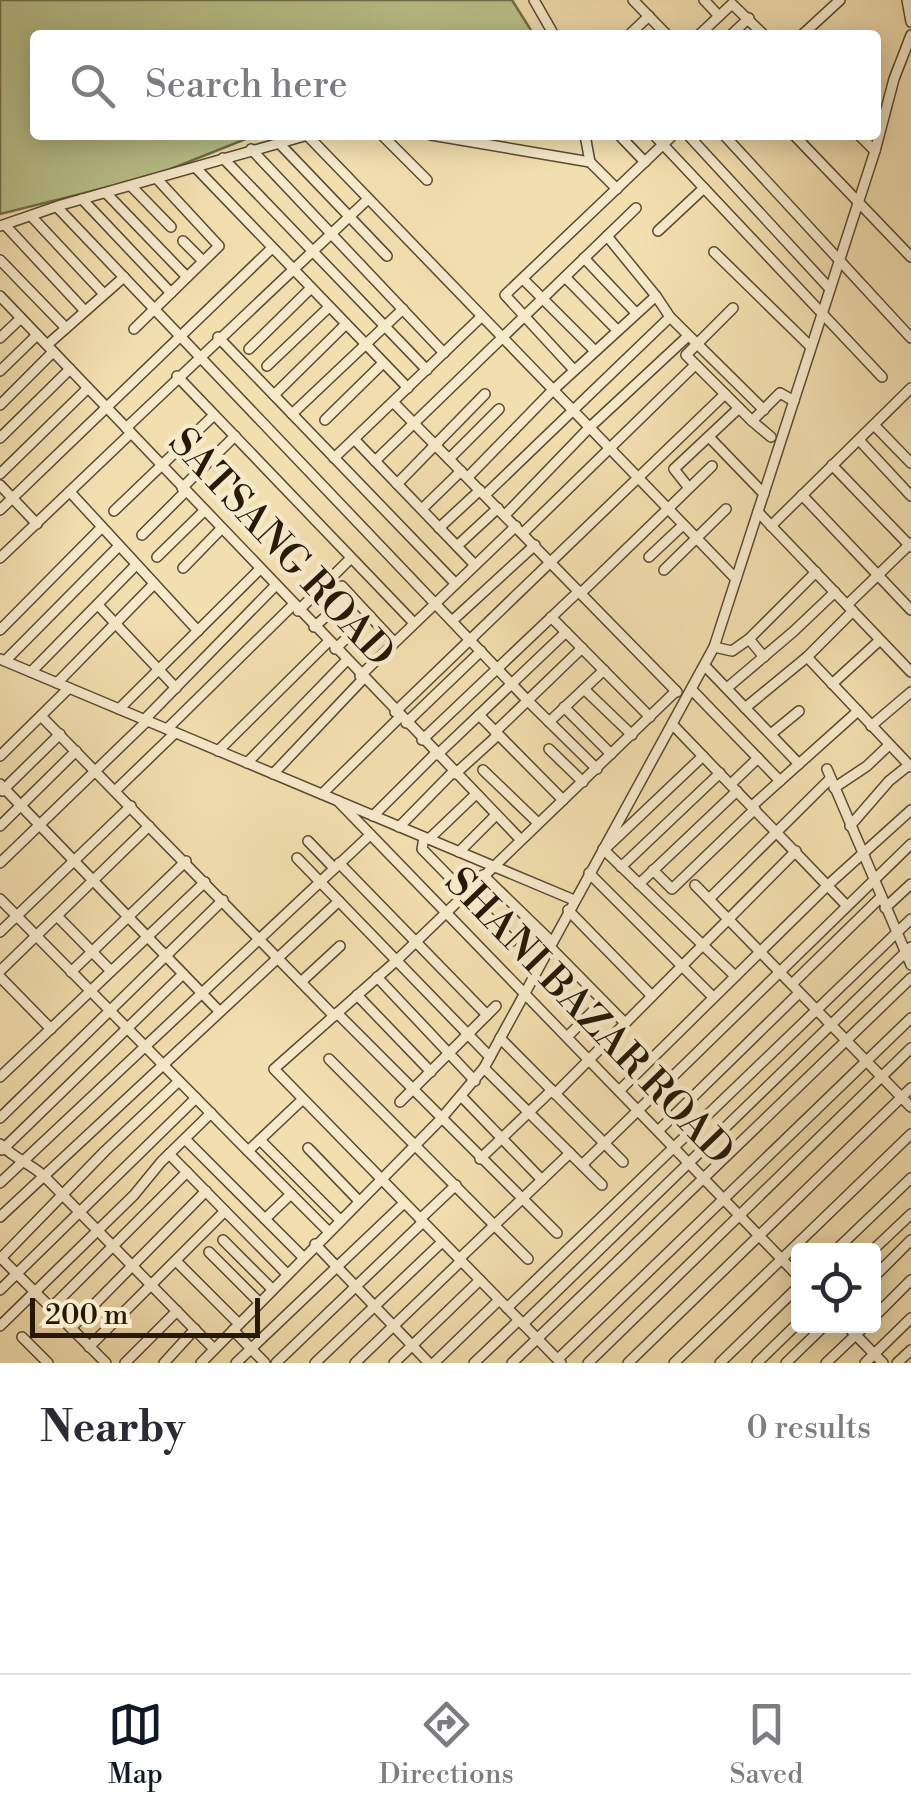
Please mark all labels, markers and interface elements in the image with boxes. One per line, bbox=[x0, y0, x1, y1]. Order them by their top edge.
search box bbox=[30, 30, 881, 140]
icon: search bbox=[65, 58, 120, 113]
text: Search here bbox=[145, 62, 348, 109]
street label: SATSANG ROAD bbox=[158, 418, 404, 678]
street label: SHANI BAZAR ROAD bbox=[434, 858, 744, 1176]
map controls bbox=[791, 1243, 881, 1333]
button: locate bbox=[791, 1243, 881, 1333]
scale bar bbox=[30, 1293, 260, 1338]
text: 200 m bbox=[45, 1298, 128, 1333]
text: Nearby bbox=[40, 1402, 185, 1455]
text: 0 results bbox=[746, 1408, 871, 1448]
tab: Map bbox=[108, 1697, 163, 1792]
tab: Directions bbox=[379, 1697, 514, 1792]
tab: Saved bbox=[730, 1697, 803, 1792]

